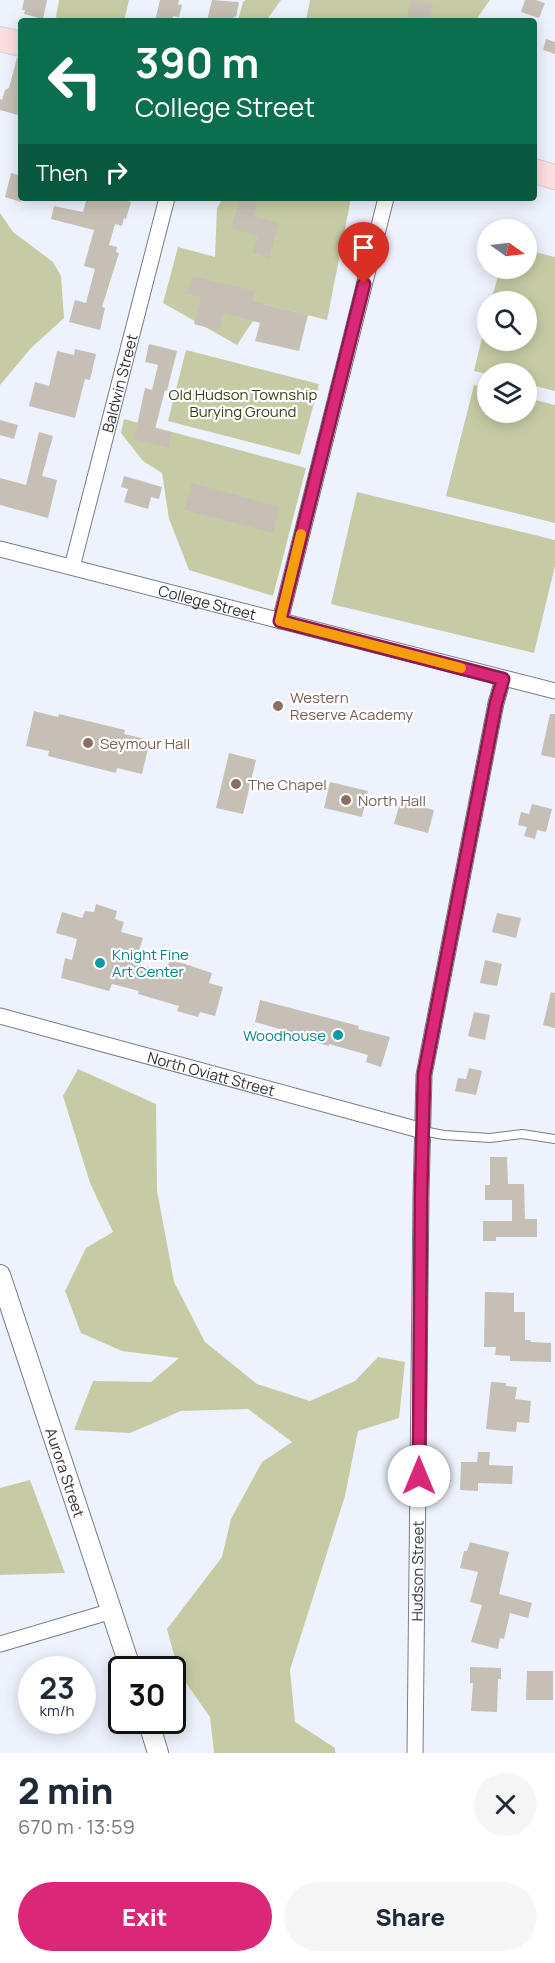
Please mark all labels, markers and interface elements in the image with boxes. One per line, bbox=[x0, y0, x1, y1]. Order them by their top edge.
text: 390 m bbox=[135, 33, 259, 91]
icon: left bbox=[36, 42, 114, 120]
text: College Street bbox=[135, 88, 315, 125]
icon: right bbox=[100, 156, 133, 189]
text: Then bbox=[36, 158, 88, 188]
north arrow bbox=[477, 219, 537, 279]
map controls bbox=[477, 219, 537, 423]
pin bbox=[338, 222, 389, 284]
icon: arrive bbox=[347, 231, 380, 264]
button: search bbox=[477, 291, 537, 351]
street label: Baldwin Street bbox=[97, 331, 142, 435]
button: layers bbox=[477, 363, 537, 423]
park label: Old Hudson Township Burying Ground bbox=[169, 384, 318, 422]
street label: College Street bbox=[156, 579, 258, 625]
place label: Western Reserve Academy bbox=[290, 687, 413, 725]
marker: Western Reserve Academy bbox=[271, 699, 285, 713]
place label: Seymour Hall bbox=[100, 733, 190, 754]
marker: Seymour Hall bbox=[81, 736, 95, 750]
place label: The Chapel bbox=[248, 774, 327, 795]
marker: The Chapel bbox=[229, 777, 243, 791]
place label: North Hall bbox=[358, 790, 426, 811]
marker: North Hall bbox=[339, 793, 353, 807]
place label: Knight Fine Art Center bbox=[112, 944, 189, 982]
marker: Knight Fine Art Center bbox=[93, 956, 107, 970]
place label: Woodhouse bbox=[243, 1025, 326, 1046]
marker: Woodhouse bbox=[331, 1028, 345, 1042]
street label: North Oviatt Street bbox=[145, 1046, 277, 1101]
street label: Aurora Street bbox=[41, 1425, 90, 1520]
position arrow bbox=[387, 1444, 451, 1508]
street label: Hudson Street bbox=[406, 1520, 428, 1622]
speed limit sign: 30 bbox=[108, 1656, 186, 1734]
text: 23 bbox=[39, 1667, 75, 1708]
text: km/h bbox=[40, 1700, 74, 1721]
text: 2 min bbox=[18, 1766, 113, 1815]
button: close bbox=[474, 1773, 537, 1836]
text: 670 m · 13:59 bbox=[18, 1813, 135, 1840]
button: Exit bbox=[18, 1882, 272, 1951]
button: Share bbox=[284, 1882, 537, 1951]

